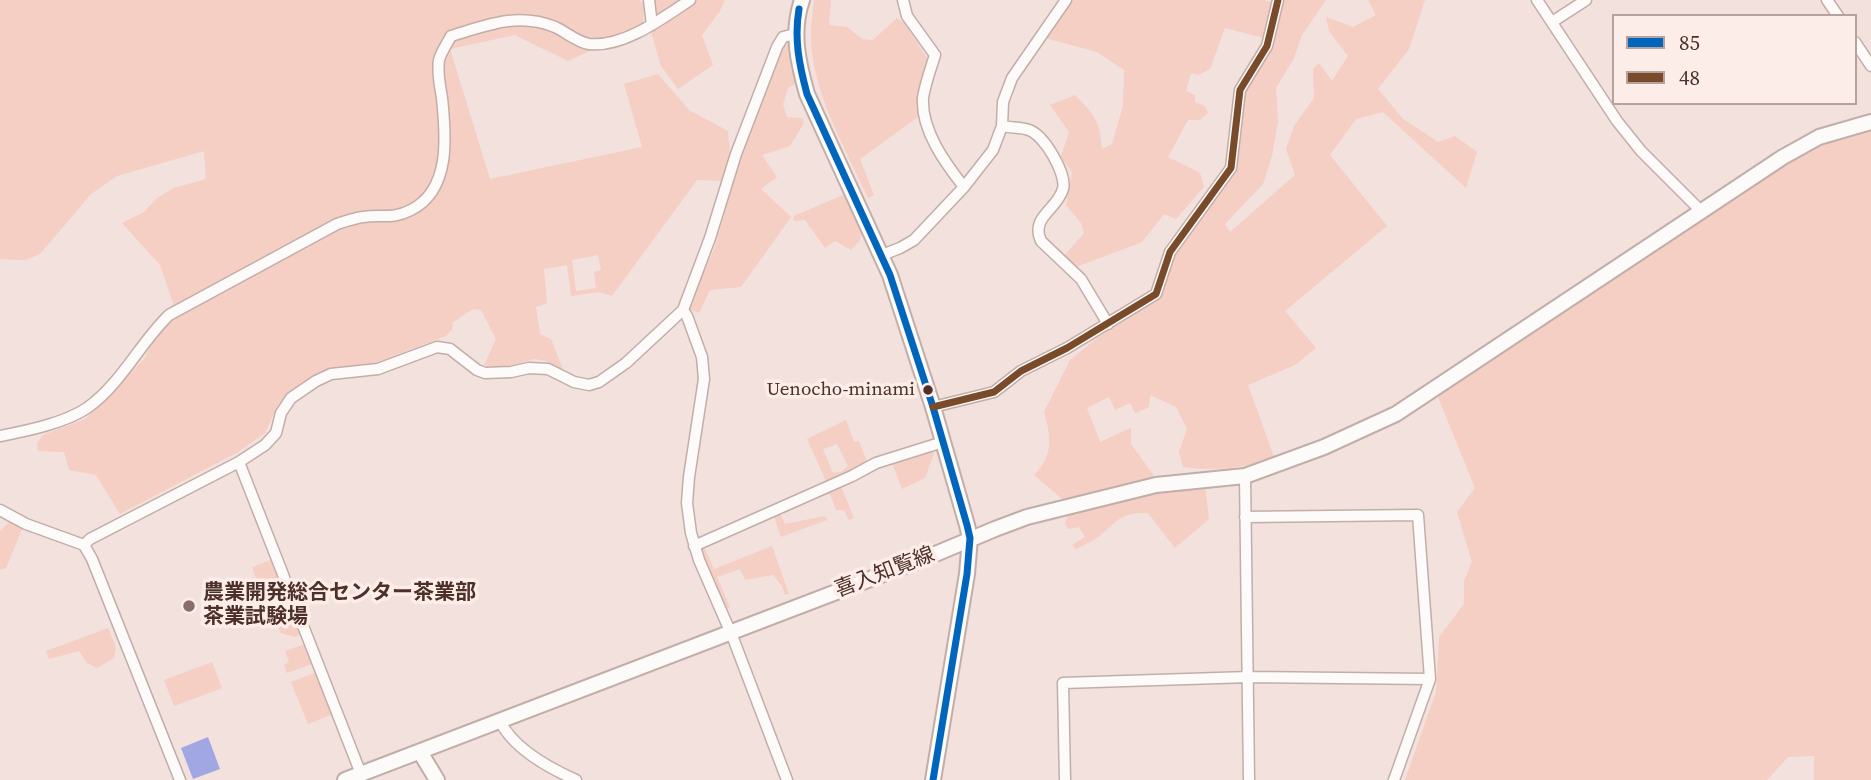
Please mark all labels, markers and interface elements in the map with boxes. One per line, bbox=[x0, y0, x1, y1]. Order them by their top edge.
legend bbox=[1612, 14, 1857, 105]
text: 85 bbox=[1679, 28, 1700, 57]
text: 48 bbox=[1679, 63, 1700, 92]
place label: Uenocho-minami bbox=[766, 379, 915, 401]
marker: Uenocho-minami bbox=[921, 383, 935, 397]
street label: 喜入知覧線 bbox=[831, 542, 939, 604]
place label: 農業開発総合センター茶業部 茶業試験場 bbox=[203, 581, 476, 631]
marker: 農業開発総合センター茶業部 茶業試験場 bbox=[181, 598, 197, 614]

